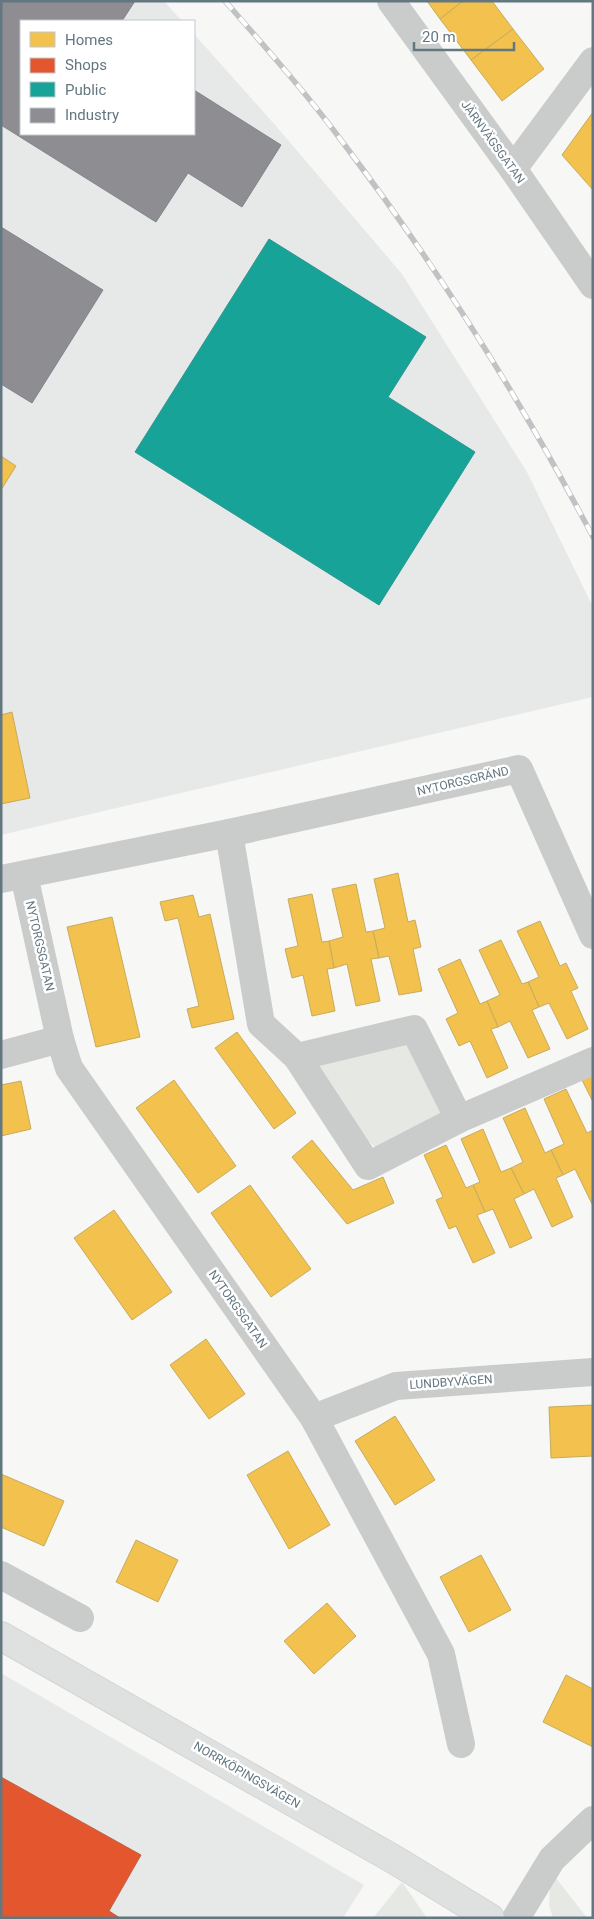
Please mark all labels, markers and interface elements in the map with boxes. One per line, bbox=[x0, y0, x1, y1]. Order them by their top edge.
legend bbox=[20, 20, 195, 135]
scale bar bbox=[414, 20, 514, 52]
text: 20 m bbox=[422, 28, 456, 46]
text: Homes bbox=[65, 31, 113, 49]
text: Shops bbox=[65, 56, 107, 74]
text: Public bbox=[65, 81, 106, 99]
street label: JÄRNVÄGSGATAN bbox=[458, 97, 529, 186]
text: Industry bbox=[65, 106, 119, 124]
street label: NYTORGSGRÄND bbox=[416, 763, 510, 798]
street label: NYTORGSGATAN bbox=[23, 900, 57, 992]
street label: NYTORGSGATAN bbox=[206, 1267, 270, 1351]
street label: LUNDBYVÄGEN bbox=[409, 1371, 493, 1392]
street label: NORRKÖPINGSVÄGEN bbox=[191, 1738, 303, 1811]

